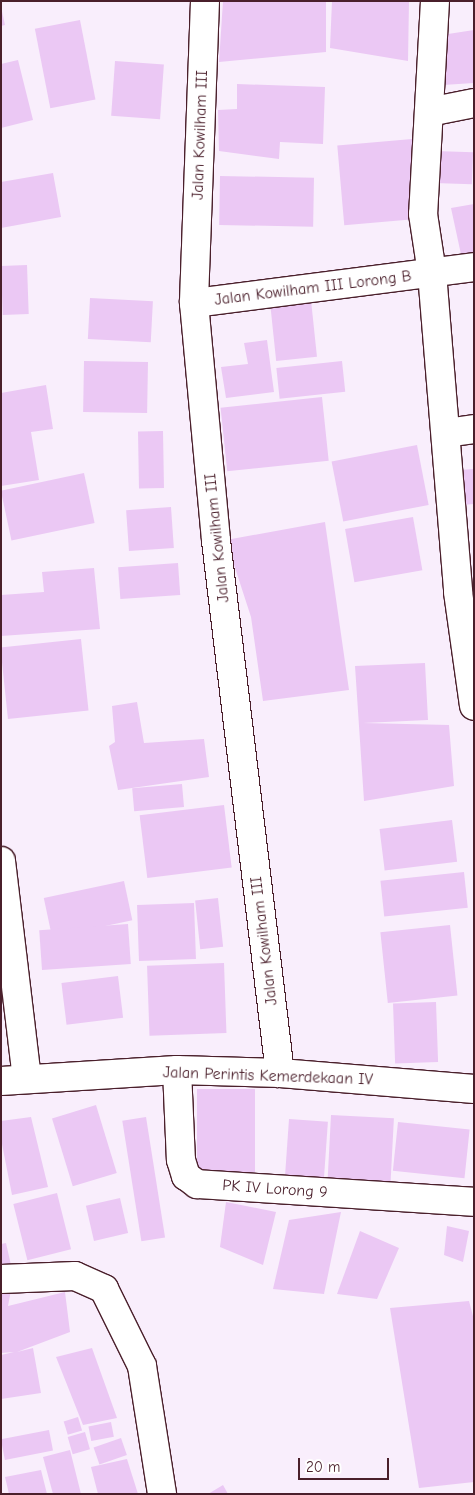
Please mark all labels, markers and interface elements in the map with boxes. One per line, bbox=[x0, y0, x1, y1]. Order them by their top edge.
street label: Jalan Kowilham III bbox=[188, 70, 212, 200]
street label: Jalan Kowilham III Lorong B bbox=[213, 266, 413, 310]
street label: Jalan Kowilham III bbox=[201, 472, 233, 604]
street label: Jalan Kowilham III bbox=[247, 875, 281, 1007]
street label: Jalan Perintis Kemerdekaan IV bbox=[163, 1063, 373, 1089]
street label: PK IV Lorong 9 bbox=[222, 1176, 328, 1202]
scale bar bbox=[300, 1448, 391, 1480]
text: 20 m bbox=[306, 1458, 340, 1476]

